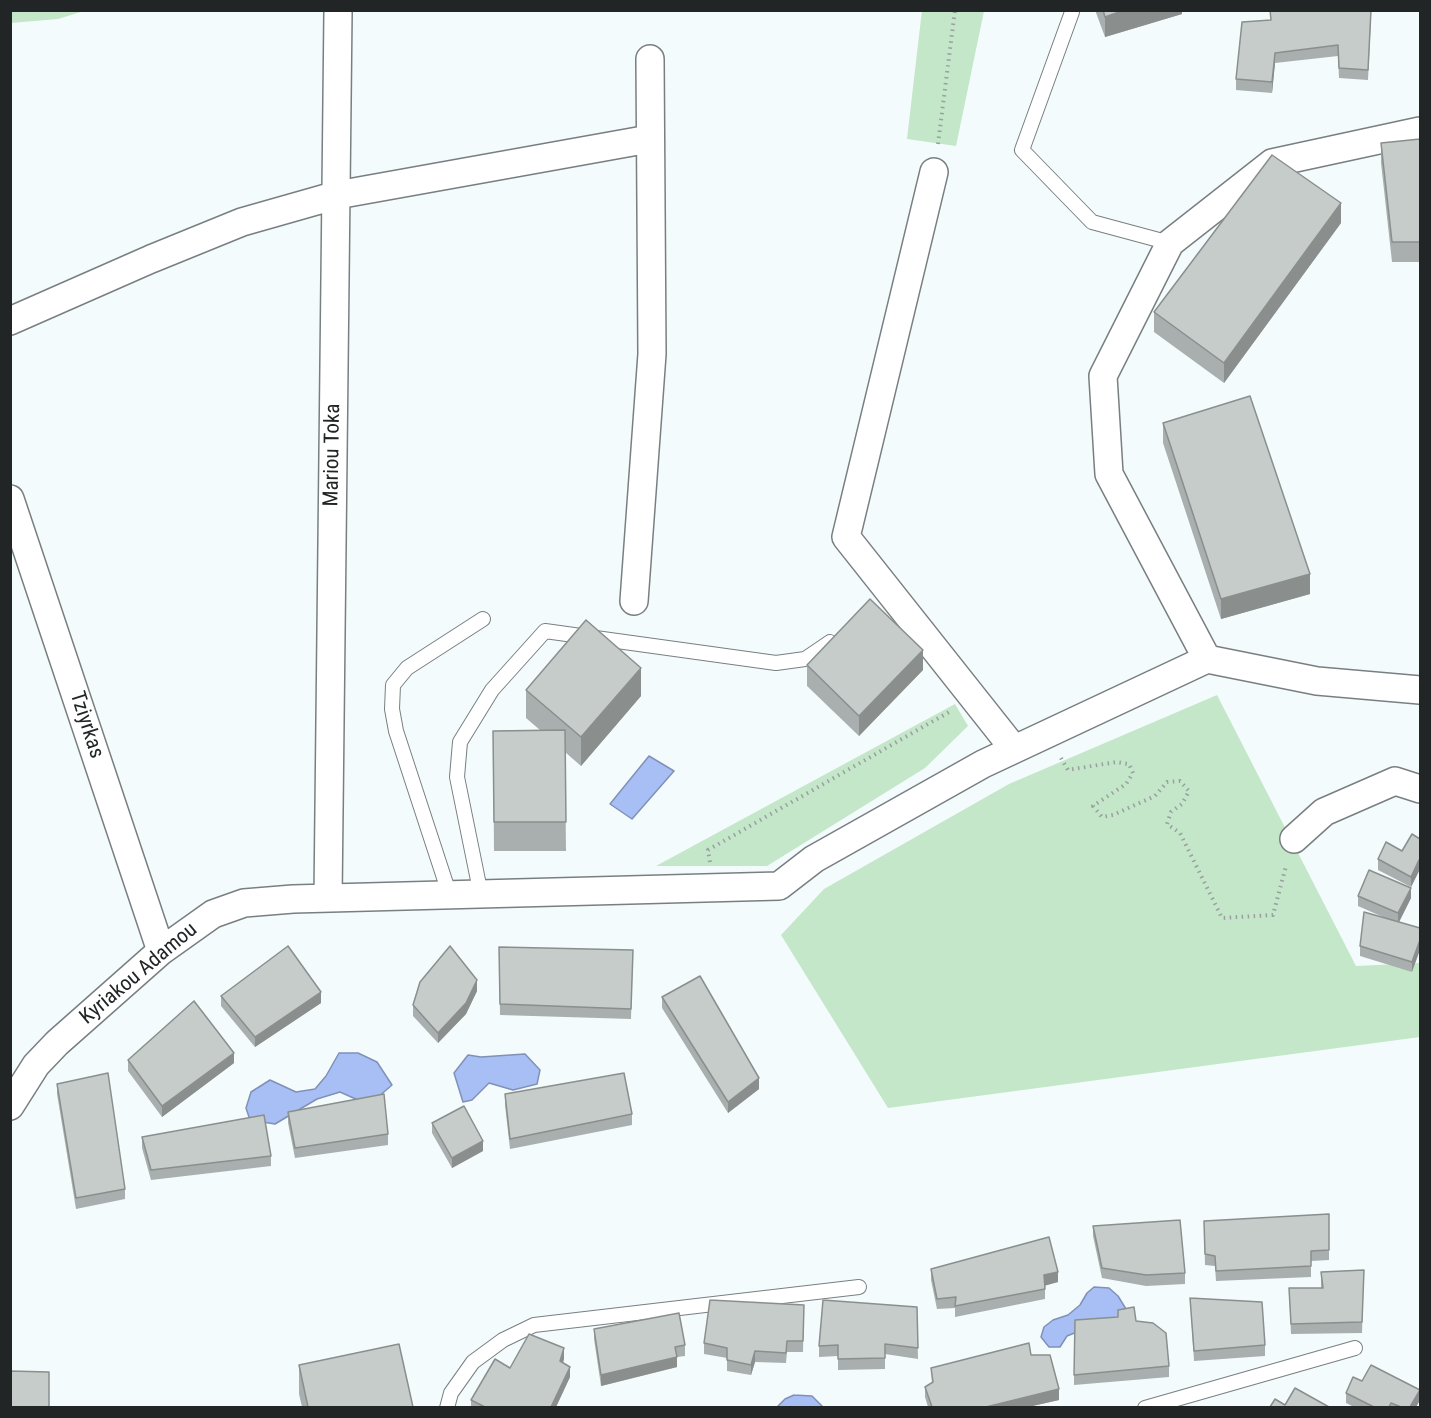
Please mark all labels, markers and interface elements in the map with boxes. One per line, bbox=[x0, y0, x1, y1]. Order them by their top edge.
street label: Mariou Toka bbox=[320, 403, 346, 507]
street label: Tziyrkas bbox=[63, 688, 109, 762]
street label: Kyriakou Adamou bbox=[75, 918, 203, 1030]

